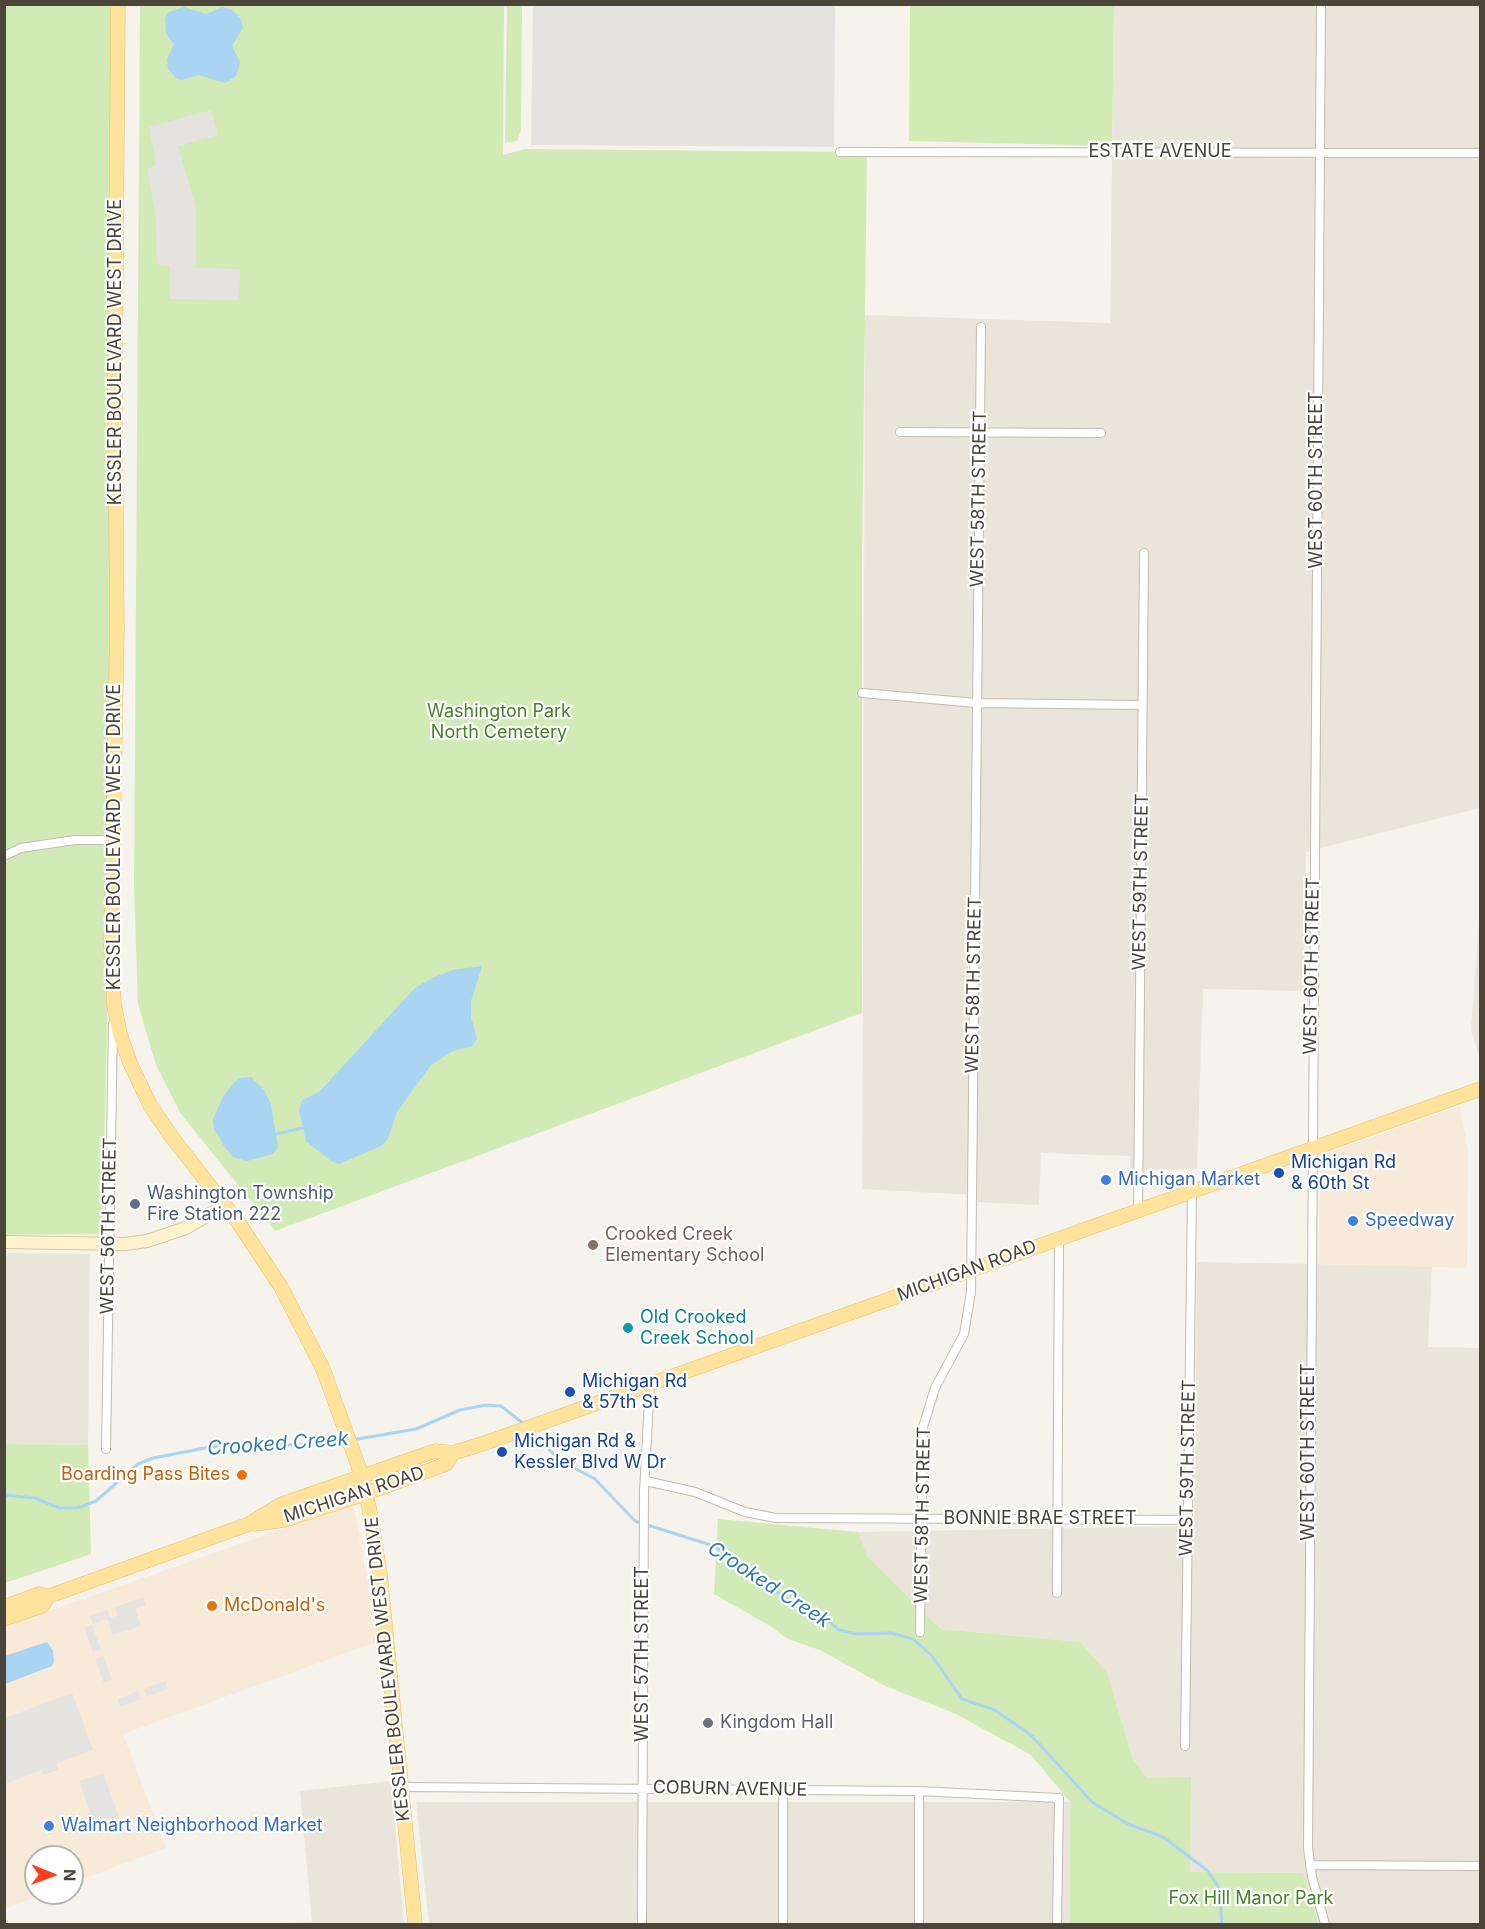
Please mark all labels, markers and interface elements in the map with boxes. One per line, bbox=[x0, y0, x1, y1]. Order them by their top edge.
street label: ESTATE AVENUE bbox=[1088, 141, 1232, 163]
street label: KESSLER BOULEVARD WEST DRIVE bbox=[105, 199, 127, 505]
street label: WEST 60TH STREET bbox=[1306, 391, 1328, 569]
street label: WEST 58TH STREET bbox=[967, 410, 991, 588]
street label: KESSLER BOULEVARD WEST DRIVE bbox=[104, 684, 126, 990]
park label: Washington Park North Cemetery bbox=[427, 701, 571, 744]
street label: WEST 59TH STREET bbox=[1129, 793, 1153, 971]
street label: WEST 60TH STREET bbox=[1300, 877, 1324, 1055]
street label: WEST 58TH STREET bbox=[962, 896, 986, 1074]
street label: WEST 56TH STREET bbox=[97, 1137, 121, 1315]
place label: Michigan Rd & 60th St bbox=[1291, 1152, 1396, 1194]
marker: Michigan Rd & 60th St bbox=[1272, 1166, 1286, 1180]
place label: Michigan Market bbox=[1118, 1169, 1260, 1191]
marker: Michigan Market bbox=[1099, 1173, 1113, 1187]
place label: Washington Township Fire Station 222 bbox=[147, 1183, 334, 1226]
marker: Washington Township Fire Station 222 bbox=[128, 1197, 142, 1211]
place label: Speedway bbox=[1365, 1210, 1454, 1232]
marker: Speedway bbox=[1346, 1214, 1360, 1228]
place label: Crooked Creek Elementary School bbox=[605, 1224, 764, 1266]
street label: MICHIGAN ROAD bbox=[894, 1236, 1040, 1306]
marker: Crooked Creek Elementary School bbox=[586, 1238, 600, 1252]
place label: Old Crooked Creek School bbox=[640, 1307, 754, 1350]
marker: Old Crooked Creek School bbox=[621, 1321, 635, 1335]
street label: WEST 60TH STREET bbox=[1298, 1363, 1320, 1541]
place label: Michigan Rd & 57th St bbox=[582, 1371, 687, 1414]
street label: WEST 59TH STREET bbox=[1176, 1379, 1200, 1557]
marker: Michigan Rd & 57th St bbox=[563, 1385, 577, 1399]
street label: WEST 58TH STREET bbox=[911, 1426, 935, 1604]
water label: Crooked Creek bbox=[207, 1427, 349, 1461]
place label: Michigan Rd & Kessler Blvd W Dr bbox=[514, 1431, 666, 1474]
marker: Michigan Rd & Kessler Blvd W Dr bbox=[495, 1445, 509, 1459]
street label: MICHIGAN ROAD bbox=[281, 1462, 427, 1528]
place label: Boarding Pass Bites bbox=[61, 1464, 230, 1486]
marker: Boarding Pass Bites bbox=[235, 1468, 249, 1482]
street label: BONNIE BRAE STREET bbox=[943, 1508, 1137, 1530]
street label: KESSLER BOULEVARD WEST DRIVE bbox=[361, 1516, 415, 1822]
water label: Crooked Creek bbox=[703, 1536, 835, 1634]
street label: WEST 57TH STREET bbox=[632, 1566, 654, 1742]
place label: McDonald's bbox=[224, 1595, 325, 1617]
marker: McDonald's bbox=[205, 1599, 219, 1613]
place label: Kingdom Hall bbox=[720, 1712, 833, 1734]
marker: Kingdom Hall bbox=[701, 1716, 715, 1730]
street label: COBURN AVENUE bbox=[653, 1777, 807, 1801]
place label: Walmart Neighborhood Market bbox=[61, 1815, 323, 1837]
marker: Walmart Neighborhood Market bbox=[42, 1819, 56, 1833]
north arrow bbox=[24, 1845, 84, 1905]
text: N bbox=[60, 1869, 80, 1882]
park label: Fox Hill Manor Park bbox=[1169, 1888, 1333, 1910]

